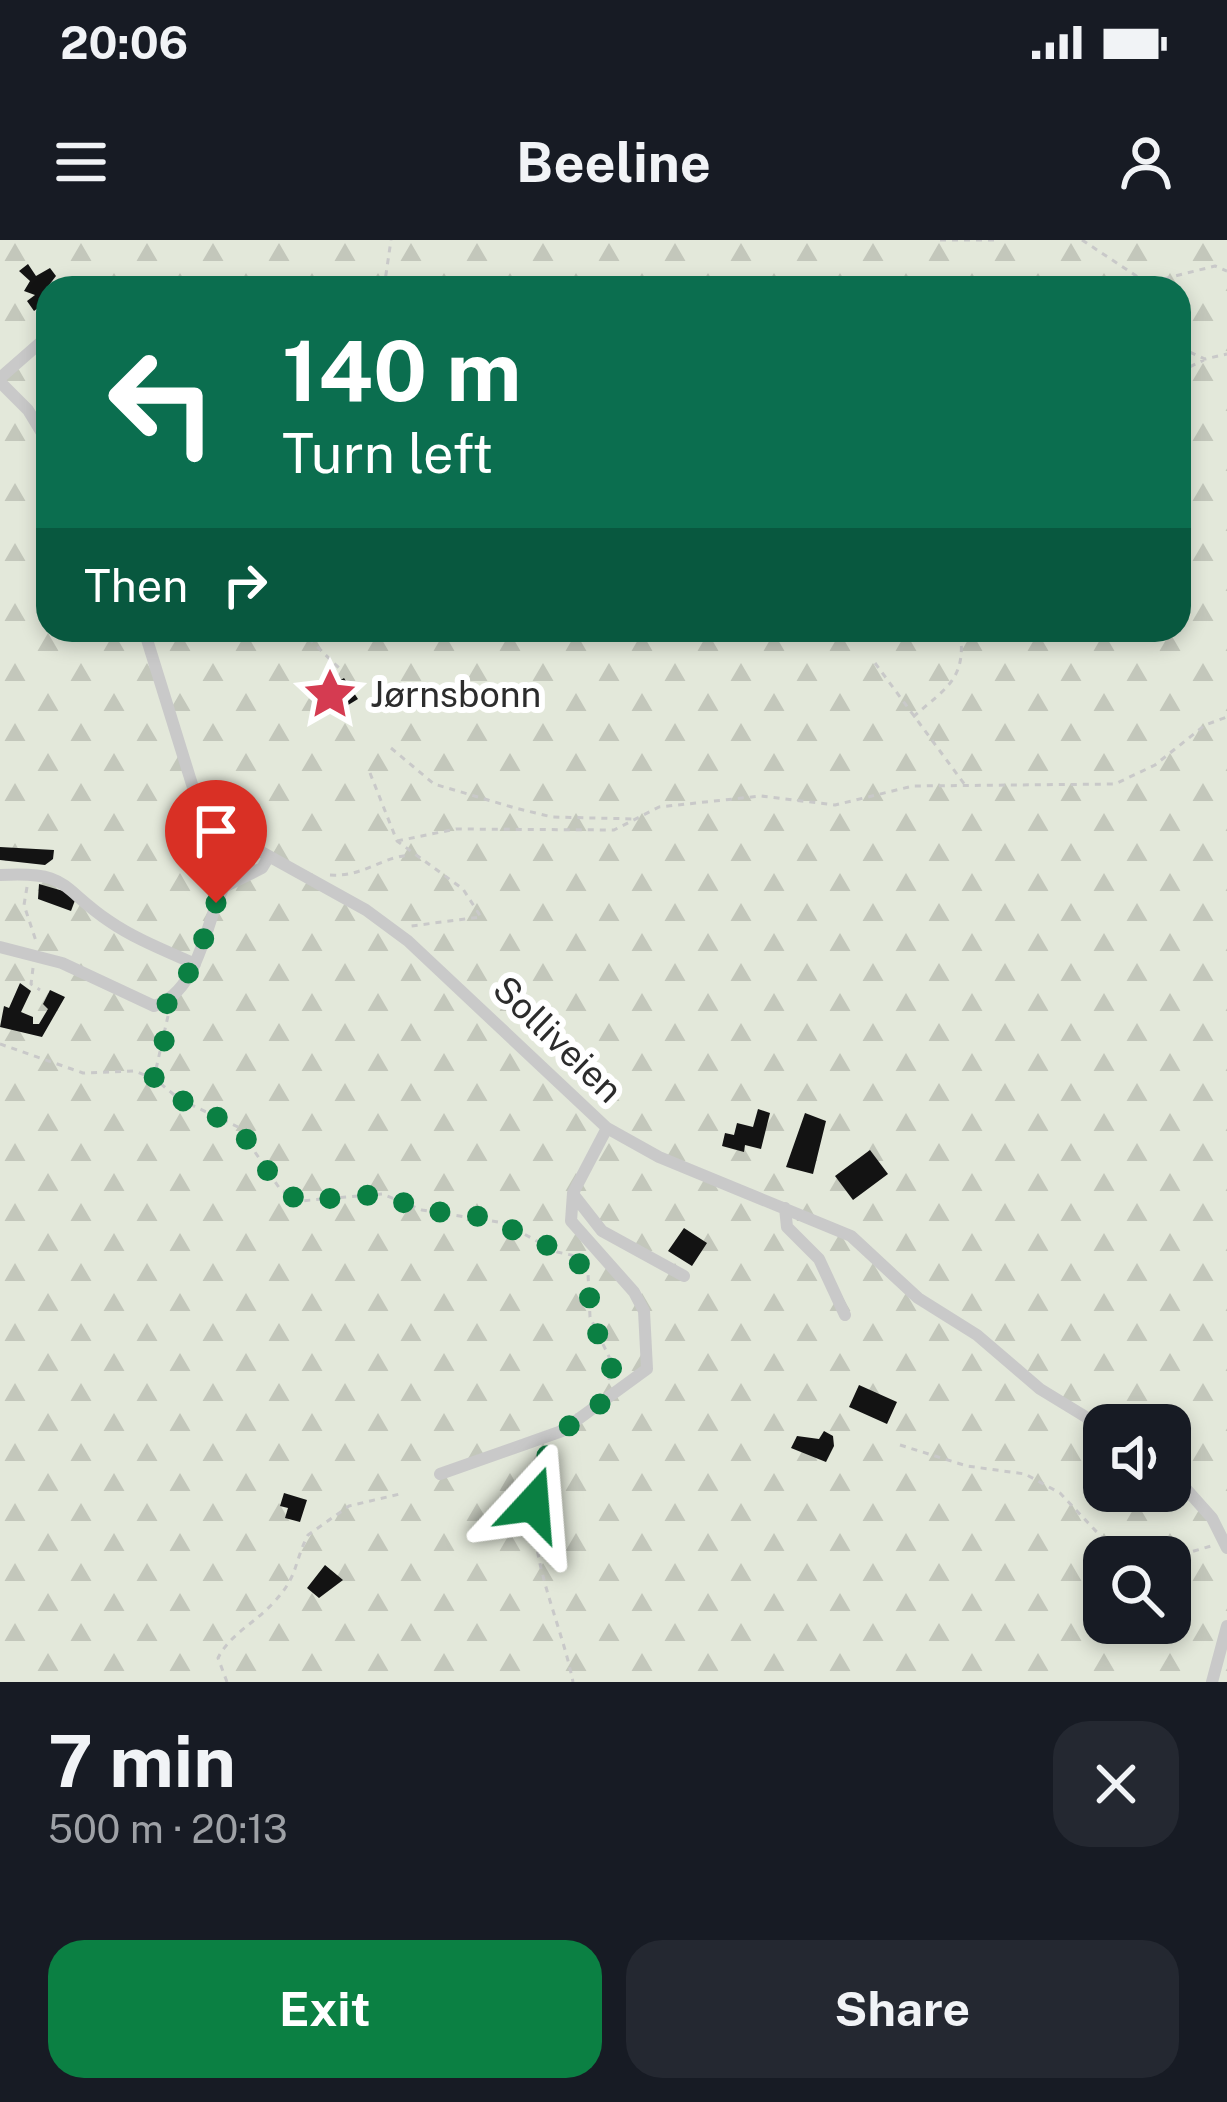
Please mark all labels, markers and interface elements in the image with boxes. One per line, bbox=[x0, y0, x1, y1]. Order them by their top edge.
text: 20:06 bbox=[60, 16, 188, 69]
icon: menu bbox=[48, 129, 114, 195]
icon: person bbox=[1113, 129, 1179, 195]
text: Beeline bbox=[516, 131, 711, 194]
text: 140 m bbox=[282, 321, 521, 420]
icon: left bbox=[84, 324, 240, 480]
text: Turn left bbox=[282, 422, 493, 485]
icon: right bbox=[212, 552, 278, 618]
text: Then bbox=[84, 559, 188, 612]
place icon: Jørnsbonn bbox=[301, 665, 359, 723]
place label: Jørnsbonn bbox=[370, 673, 541, 715]
pin bbox=[165, 780, 267, 903]
icon: arrive bbox=[183, 798, 249, 864]
street label: Solliveien bbox=[485, 967, 631, 1111]
map controls bbox=[1083, 1404, 1191, 1644]
button: sound bbox=[1083, 1404, 1191, 1512]
position arrow bbox=[470, 1441, 596, 1567]
button: search bbox=[1083, 1536, 1191, 1644]
text: 7 min bbox=[48, 1719, 236, 1803]
button: close bbox=[1053, 1721, 1179, 1847]
text: 500 m · 20:13 bbox=[48, 1806, 288, 1852]
button: Exit bbox=[48, 1940, 602, 2078]
button: Share bbox=[626, 1940, 1179, 2078]

